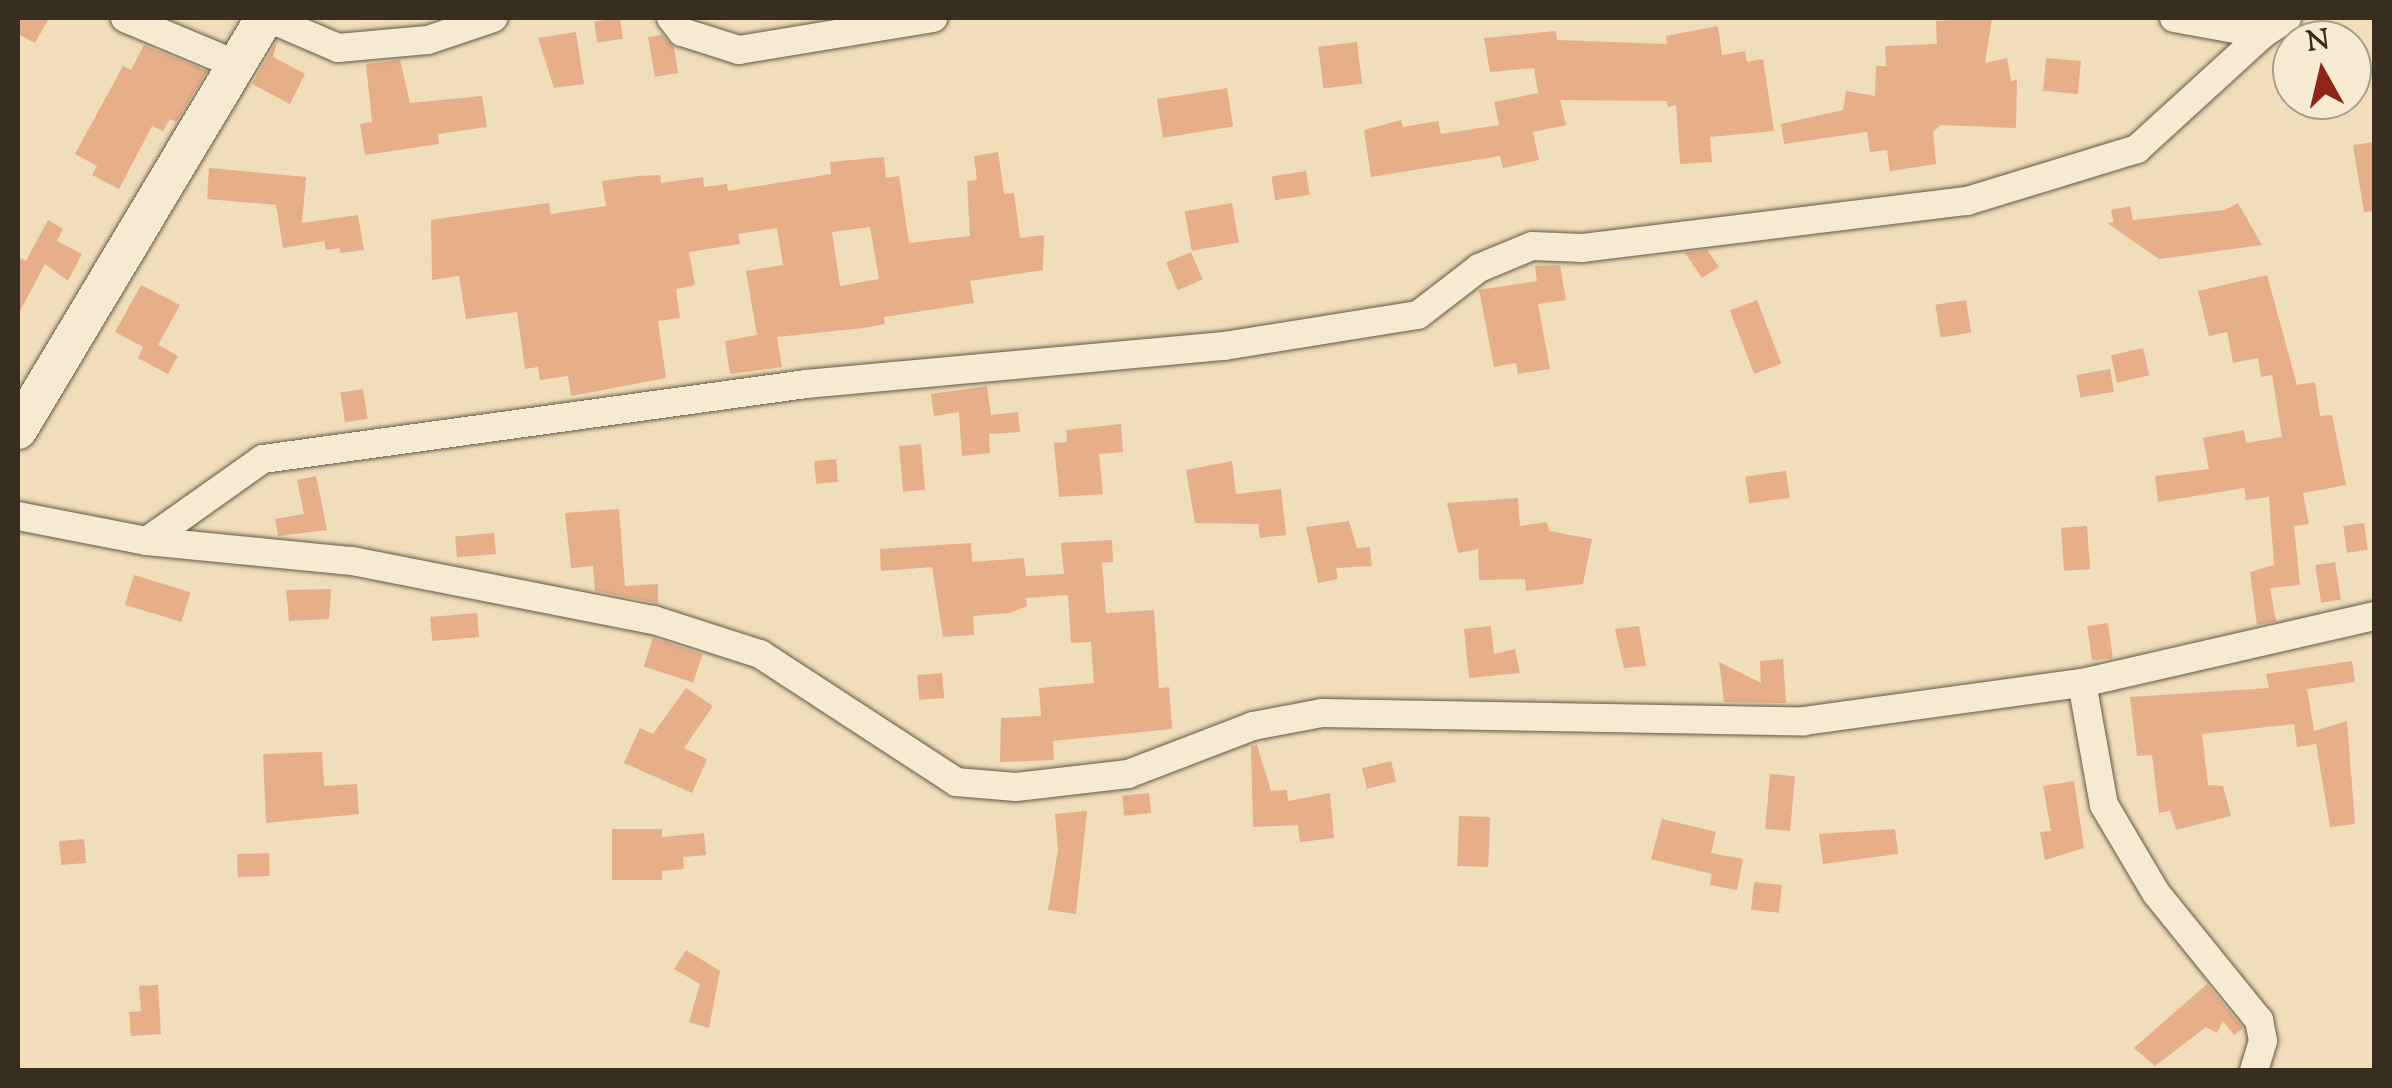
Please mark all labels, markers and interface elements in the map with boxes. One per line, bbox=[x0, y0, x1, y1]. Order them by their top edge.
north arrow bbox=[2272, 20, 2372, 120]
text: N bbox=[2304, 21, 2332, 64]

